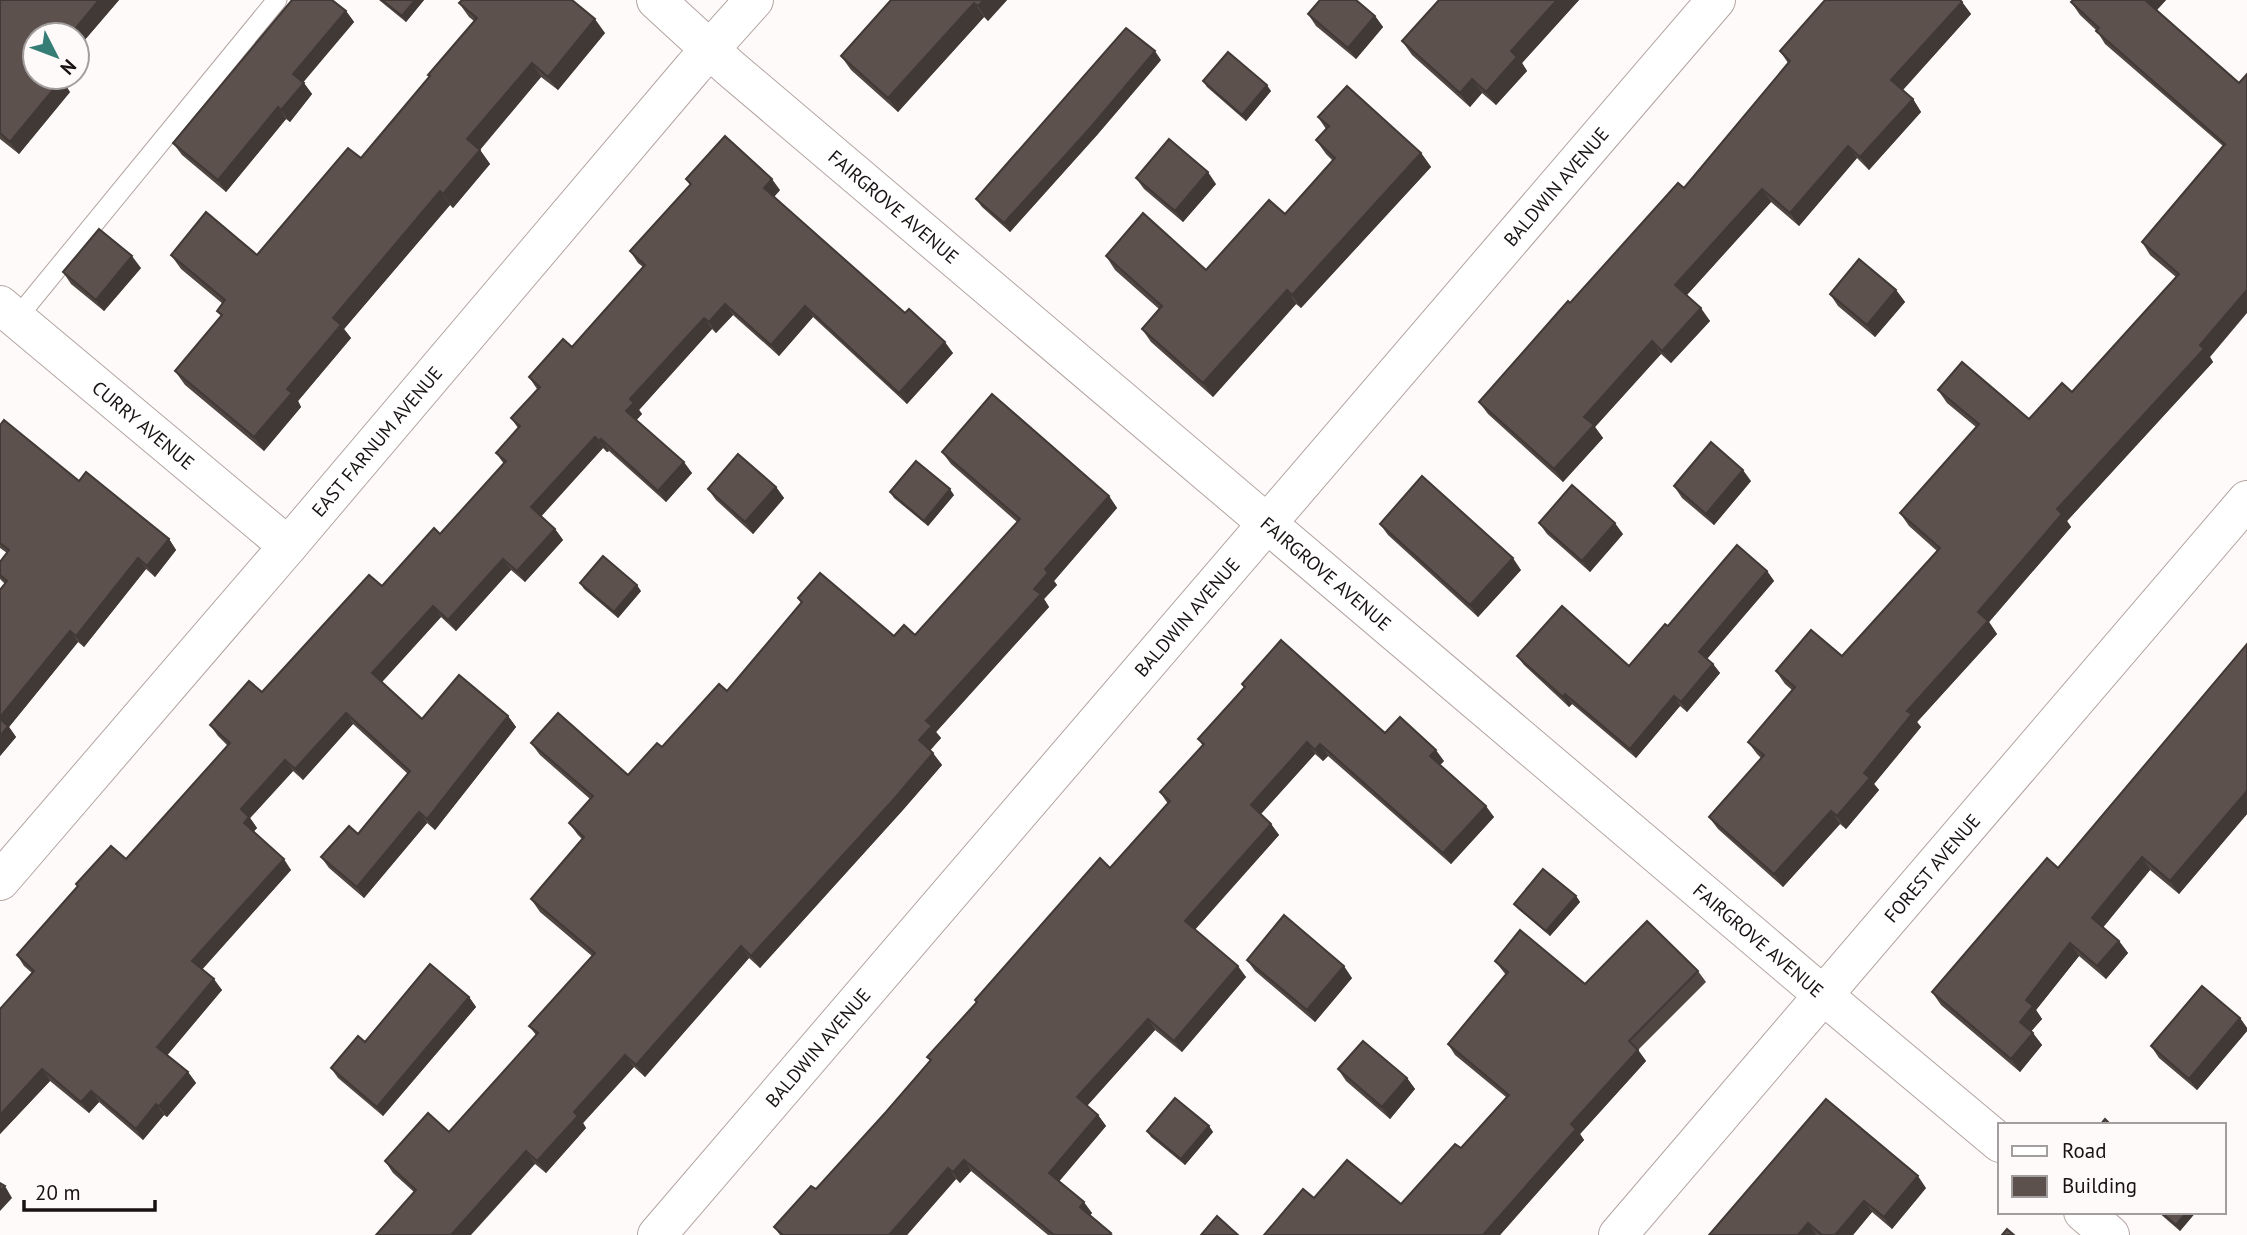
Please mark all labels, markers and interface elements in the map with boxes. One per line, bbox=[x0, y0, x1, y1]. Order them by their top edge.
north arrow bbox=[21, 21, 91, 91]
text: N bbox=[56, 55, 82, 80]
street label: BALDWIN AVENUE bbox=[1498, 122, 1614, 251]
street label: FAIRGROVE AVENUE bbox=[823, 145, 964, 269]
street label: EAST FARNUM AVENUE bbox=[306, 361, 447, 521]
street label: CURRY AVENUE bbox=[87, 375, 199, 475]
street label: FAIRGROVE AVENUE bbox=[1256, 511, 1396, 636]
street label: BALDWIN AVENUE bbox=[1129, 553, 1245, 682]
street label: FOREST AVENUE bbox=[1879, 809, 1985, 927]
street label: FAIRGROVE AVENUE bbox=[1688, 878, 1829, 1002]
street label: BALDWIN AVENUE bbox=[760, 983, 875, 1112]
legend bbox=[1998, 1123, 2226, 1214]
text: Road bbox=[2062, 1137, 2106, 1164]
scale bar bbox=[24, 1168, 156, 1212]
text: Building bbox=[2062, 1172, 2137, 1199]
text: 20 m bbox=[35, 1179, 81, 1206]

